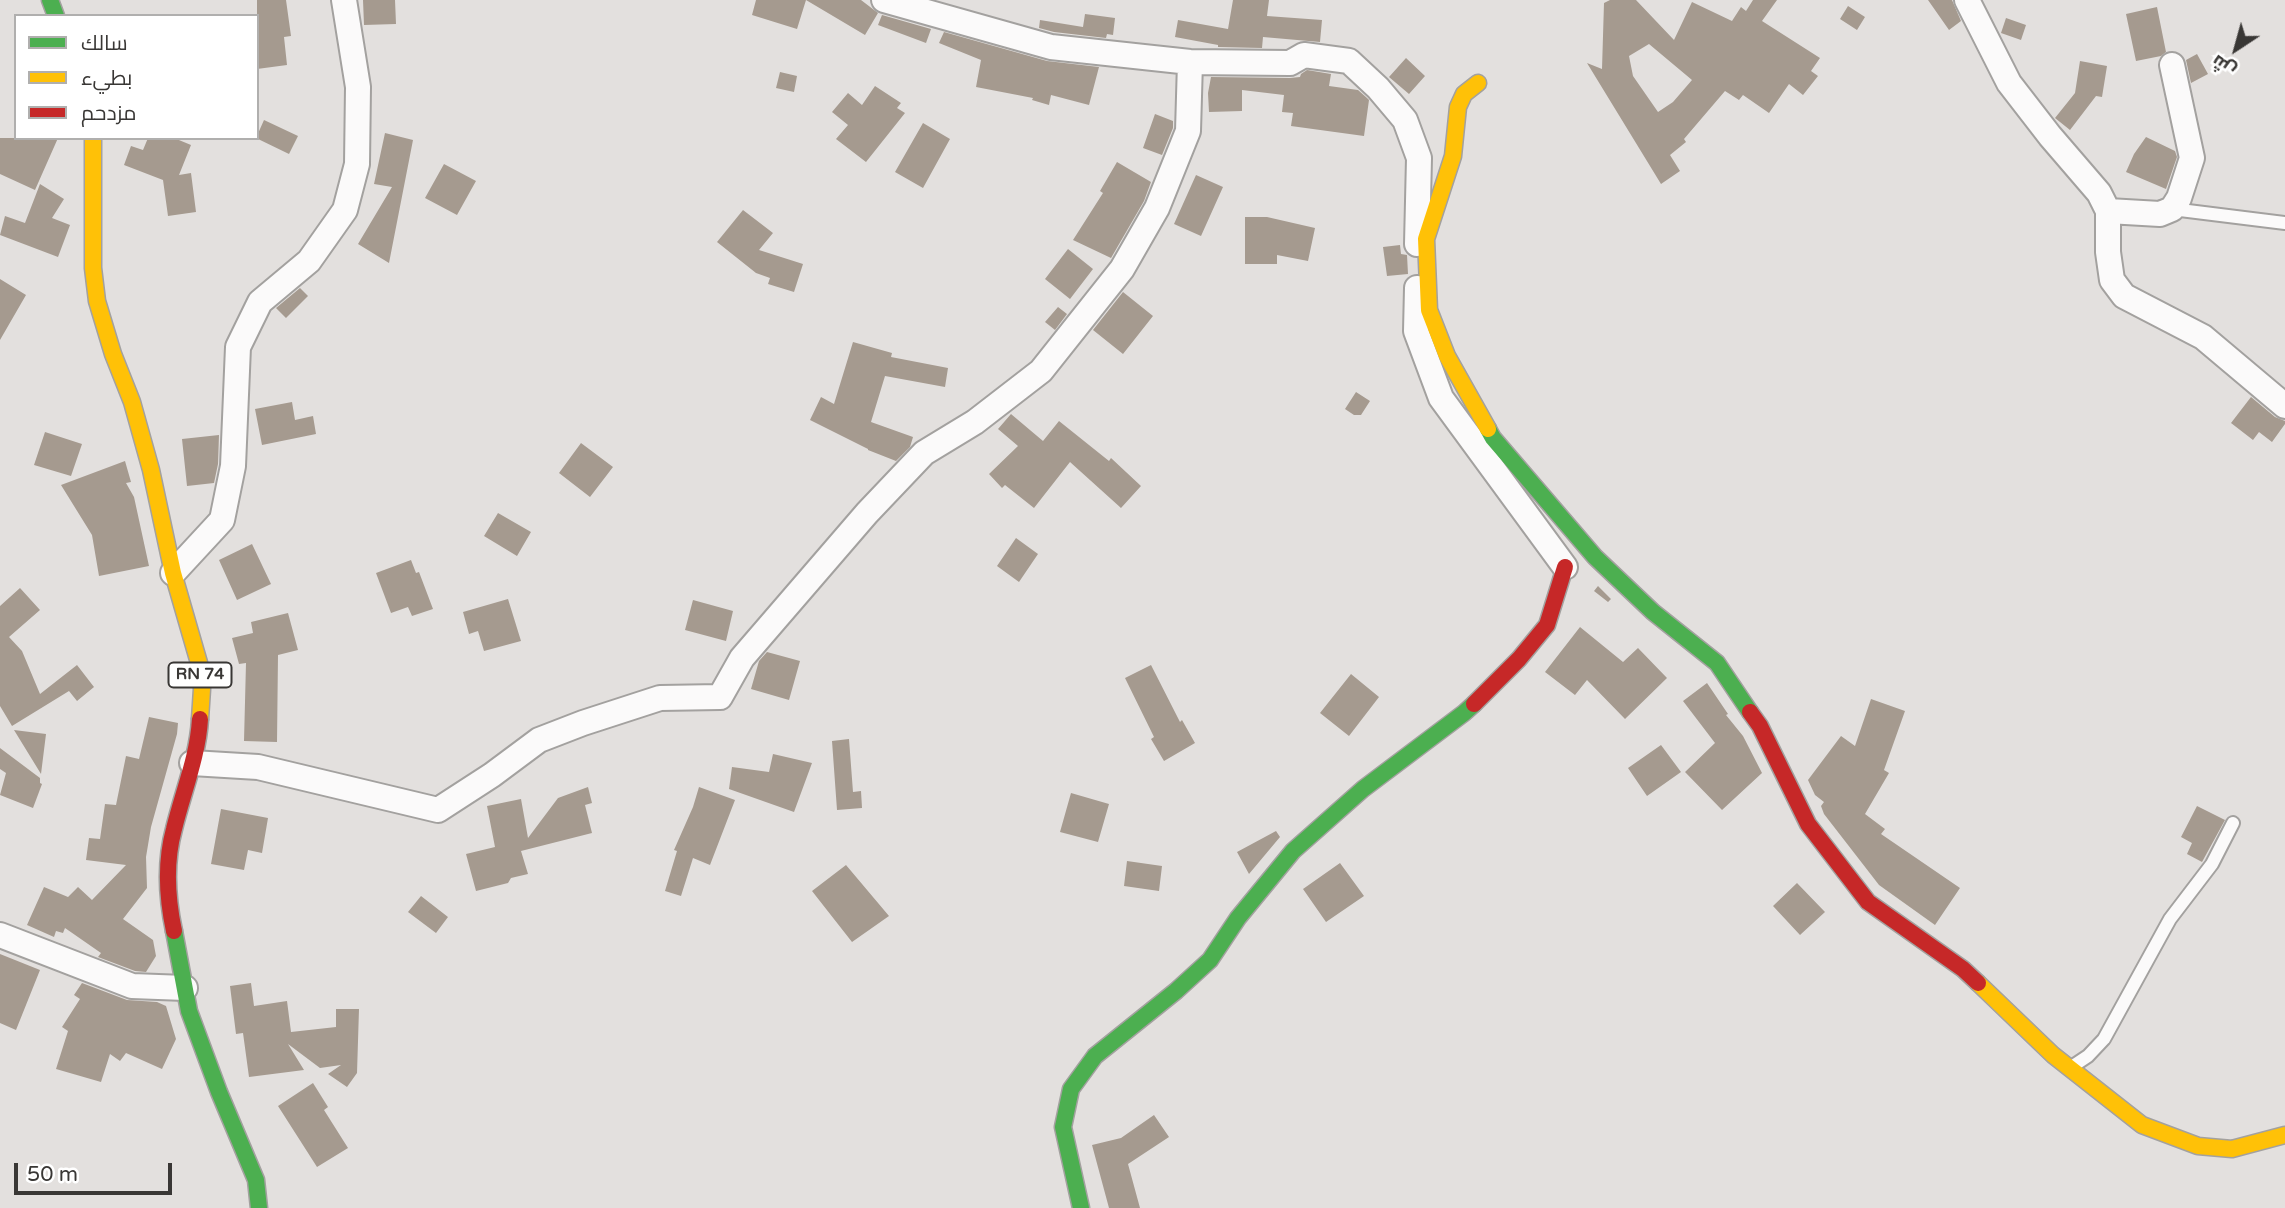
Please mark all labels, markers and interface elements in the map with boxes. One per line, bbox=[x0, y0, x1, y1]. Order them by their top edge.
legend bbox=[14, 14, 259, 140]
north arrow bbox=[2201, 14, 2271, 84]
text: سالك bbox=[81, 31, 128, 56]
text: ش bbox=[2207, 50, 2240, 82]
text: بطيء bbox=[81, 66, 132, 91]
text: مزدحم bbox=[81, 101, 136, 126]
road number: RN 74 bbox=[168, 662, 232, 688]
scale bar bbox=[18, 1148, 175, 1192]
text: 50 m bbox=[27, 1162, 78, 1187]

